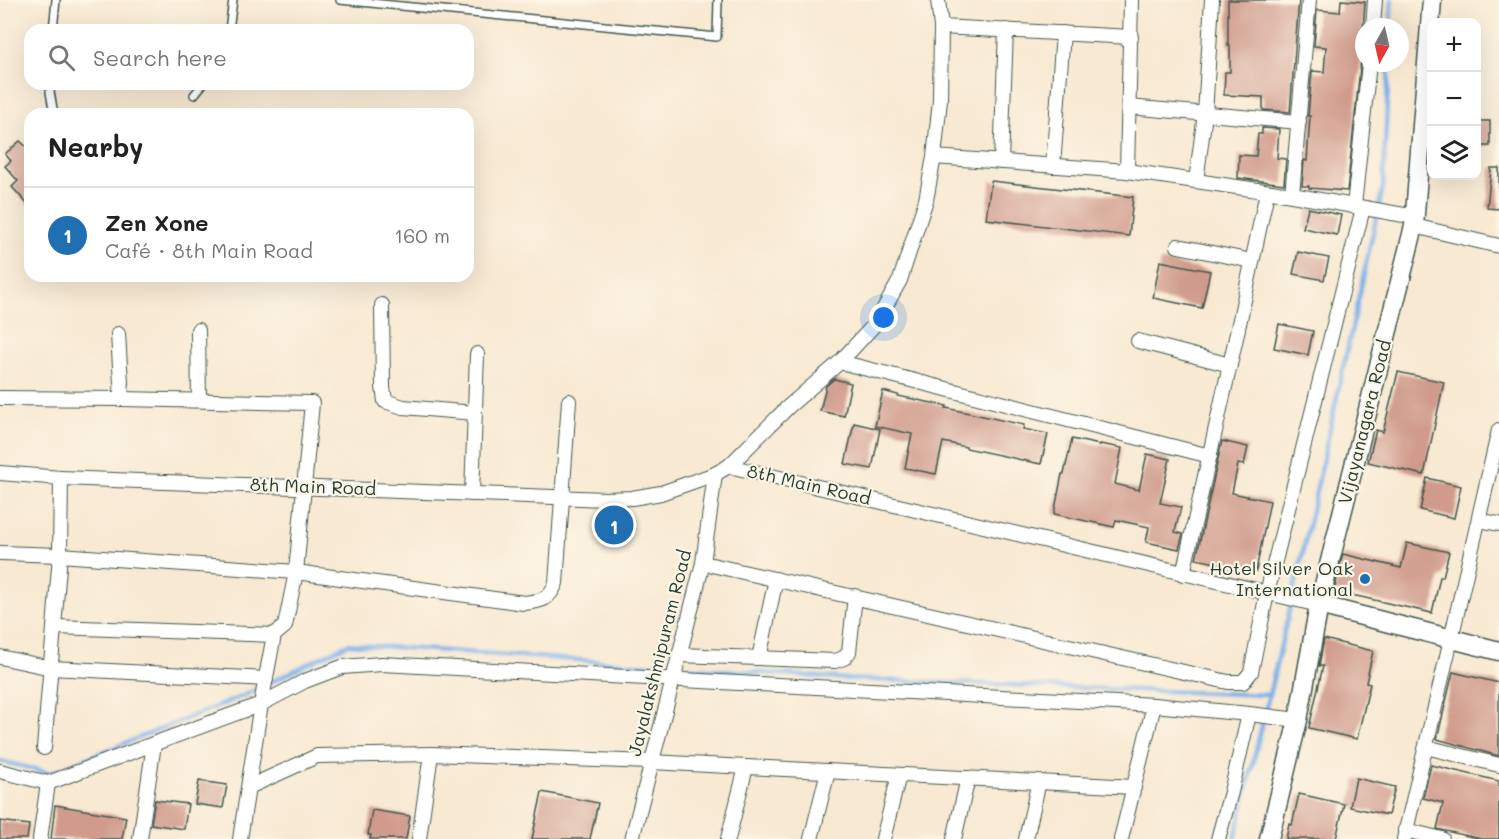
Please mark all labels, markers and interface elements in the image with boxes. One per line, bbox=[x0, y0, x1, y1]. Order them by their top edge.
north arrow bbox=[1355, 18, 1409, 72]
map controls bbox=[1427, 18, 1481, 180]
button: + bbox=[1427, 18, 1481, 72]
search box bbox=[24, 24, 474, 90]
icon: search bbox=[45, 41, 78, 74]
text: Search here bbox=[93, 43, 227, 72]
button: − bbox=[1427, 72, 1481, 126]
button: layers bbox=[1427, 126, 1481, 180]
text: Nearby bbox=[48, 130, 143, 164]
text: Zen Xone bbox=[105, 208, 208, 237]
text: 1 bbox=[63, 222, 72, 248]
text: 160 m bbox=[394, 222, 450, 248]
text: Café · 8th Main Road bbox=[105, 237, 313, 263]
your location bbox=[869, 303, 898, 332]
street label: Vijayanagara Road bbox=[1332, 337, 1396, 506]
street label: 8th Main Road bbox=[745, 458, 873, 510]
street label: 8th Main Road bbox=[249, 472, 377, 500]
pin: 1 bbox=[594, 502, 634, 548]
street label: Jayalakshmipuram Road bbox=[622, 547, 696, 758]
place label: Hotel Silver Oak International bbox=[1210, 556, 1353, 601]
marker: Hotel Silver Oak International bbox=[1358, 572, 1372, 586]

